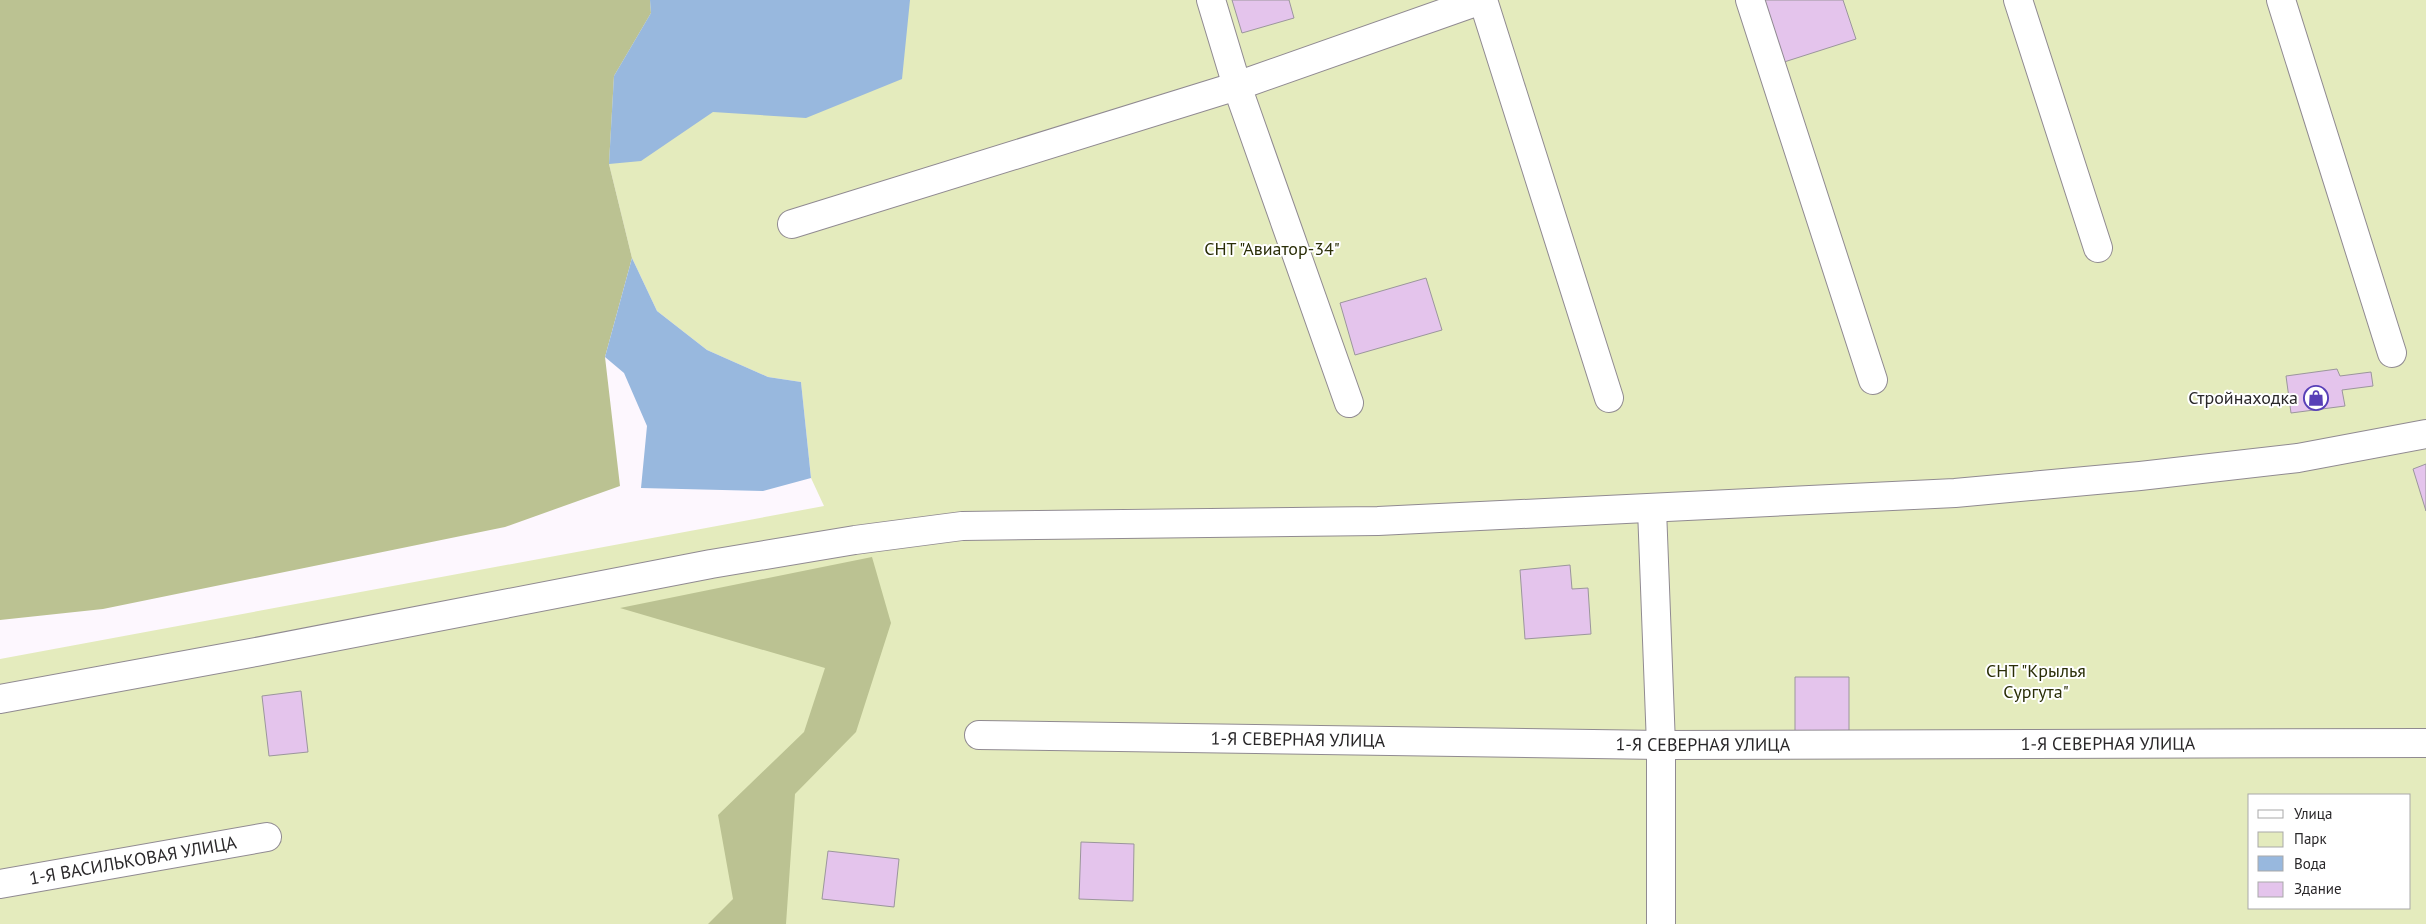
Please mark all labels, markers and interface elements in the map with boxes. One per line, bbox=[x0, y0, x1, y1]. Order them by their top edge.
park label: СНТ "Авиатор-34" bbox=[1204, 237, 1340, 260]
shop icon: Стройнаходка bbox=[2303, 385, 2329, 411]
place label: Стройнаходка bbox=[2188, 386, 2298, 409]
park label: CНТ "Крылья Сургута" bbox=[1986, 659, 2086, 703]
street label: 1-Я СЕВЕРНАЯ УЛИЦА bbox=[1211, 726, 1386, 752]
street label: 1-Я СЕВЕРНАЯ УЛИЦА bbox=[1615, 732, 1791, 756]
street label: 1-Я СЕВЕРНАЯ УЛИЦА bbox=[2021, 732, 2196, 755]
legend bbox=[2248, 794, 2411, 909]
text: Улица bbox=[2294, 804, 2332, 823]
text: Парк bbox=[2294, 829, 2327, 848]
street label: 1-Я ВАСИЛЬКОВАЯ УЛИЦА bbox=[27, 830, 239, 890]
text: Вода bbox=[2294, 854, 2326, 873]
text: Здание bbox=[2294, 879, 2342, 898]

